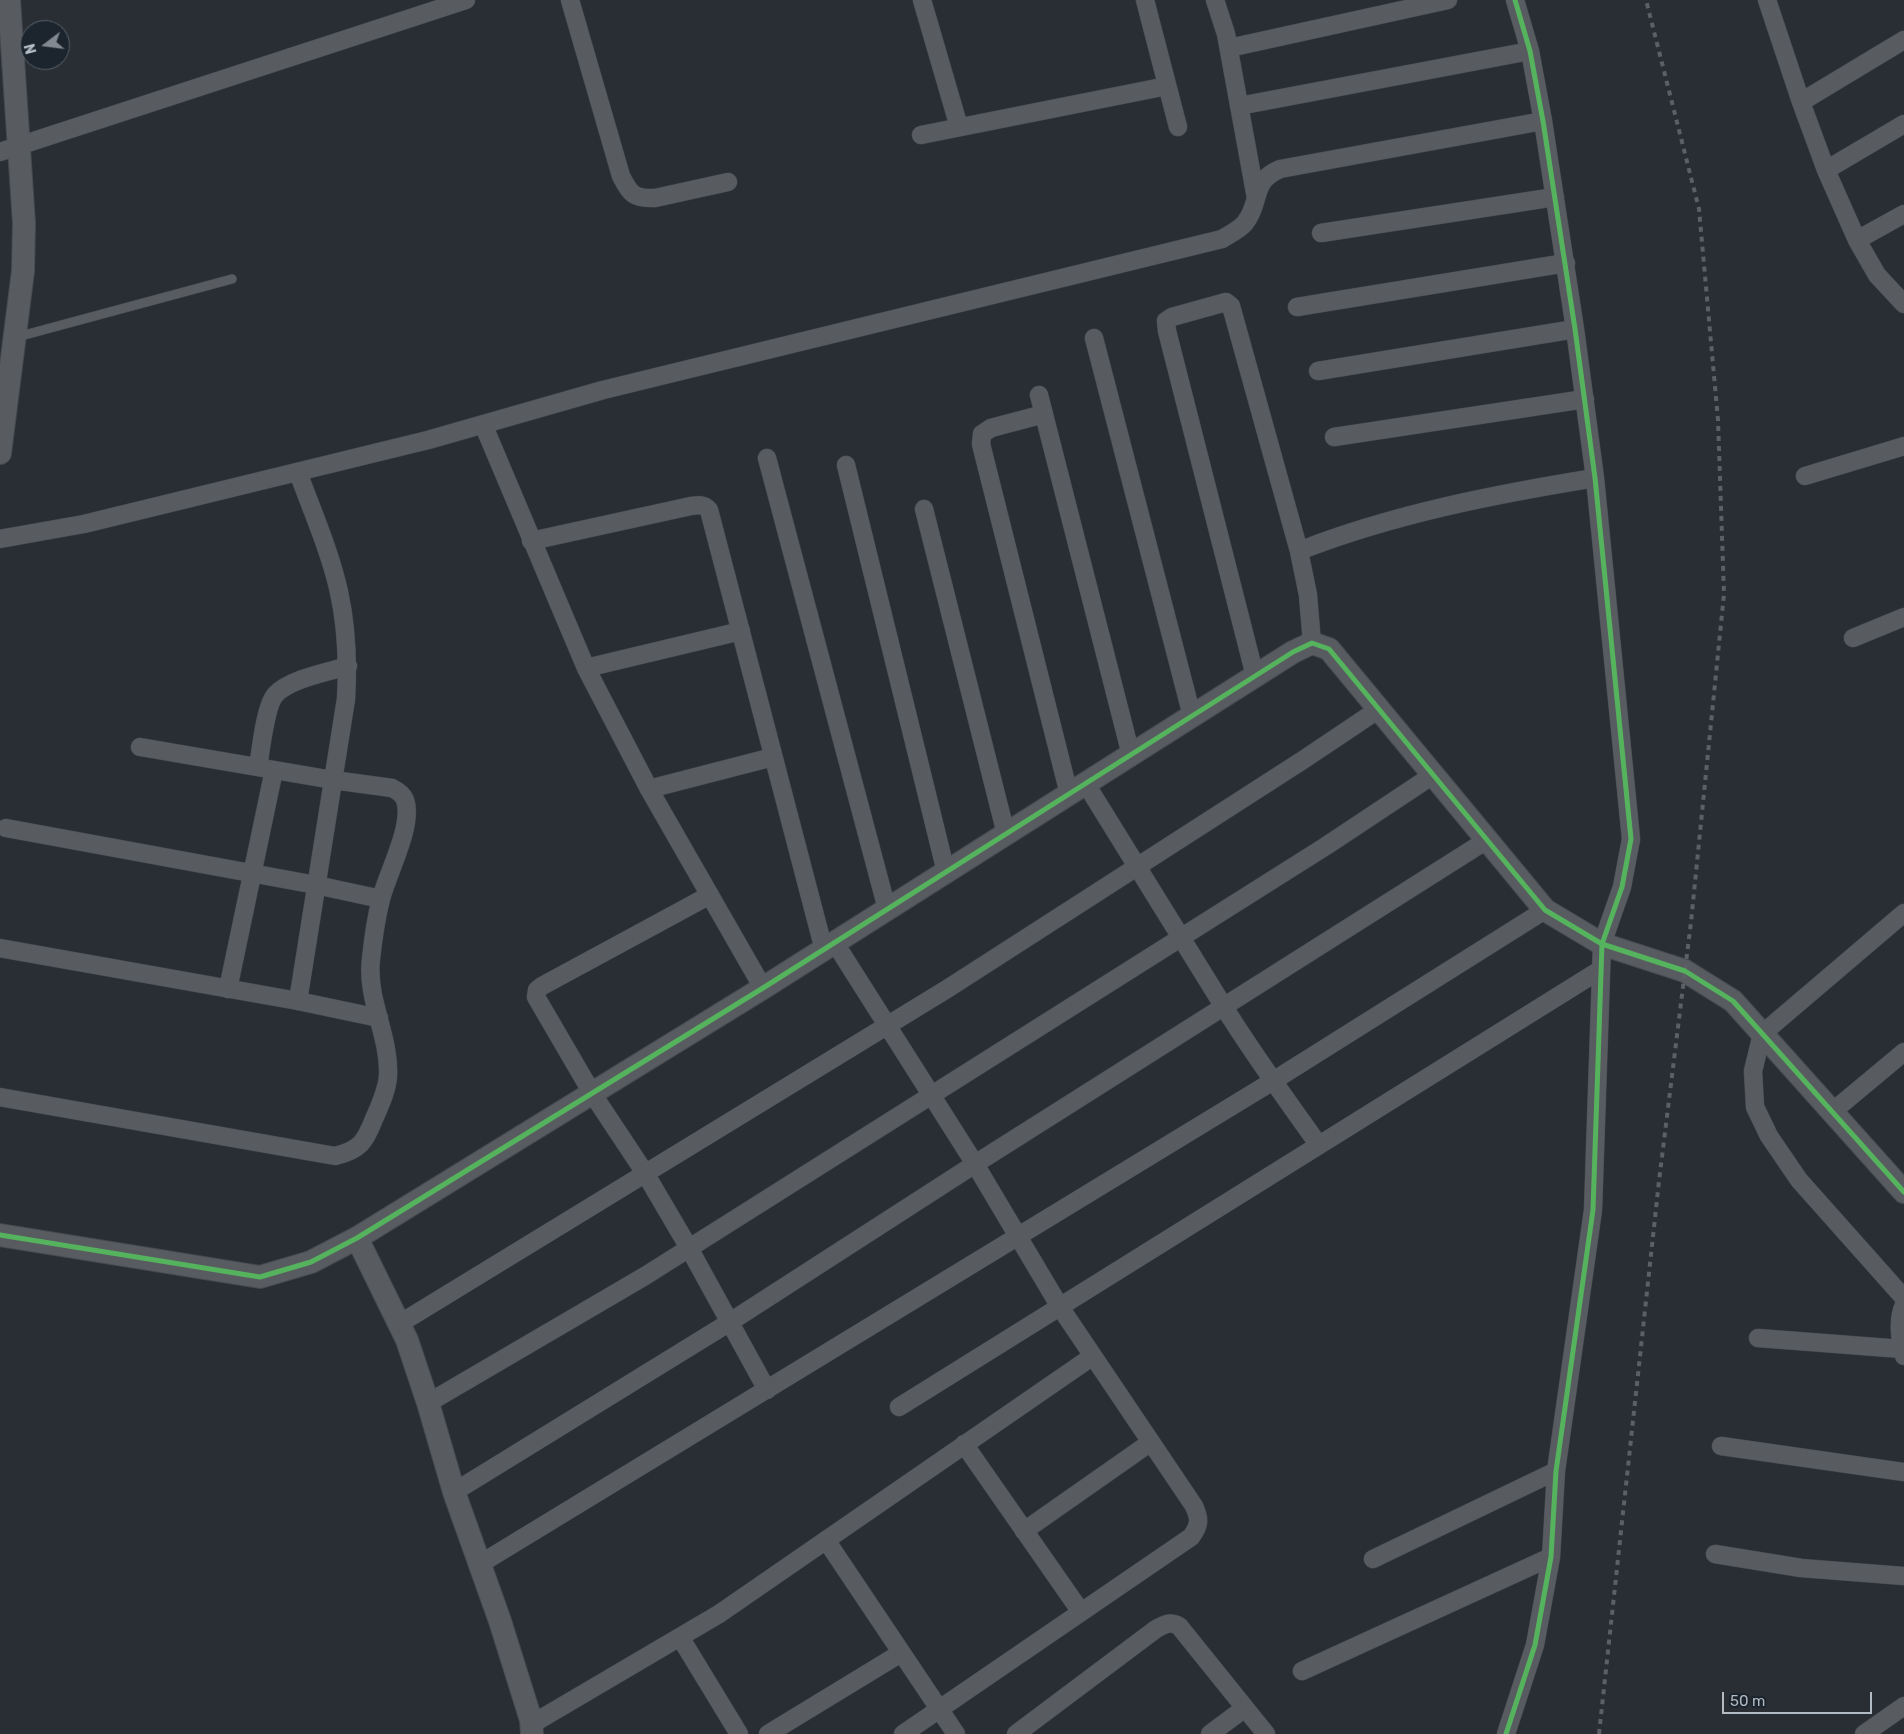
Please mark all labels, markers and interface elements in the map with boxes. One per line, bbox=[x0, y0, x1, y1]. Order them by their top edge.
north arrow bbox=[20, 20, 70, 70]
text: N bbox=[21, 42, 41, 56]
scale bar bbox=[1724, 1682, 1874, 1714]
text: 50 m bbox=[1730, 1692, 1765, 1710]

